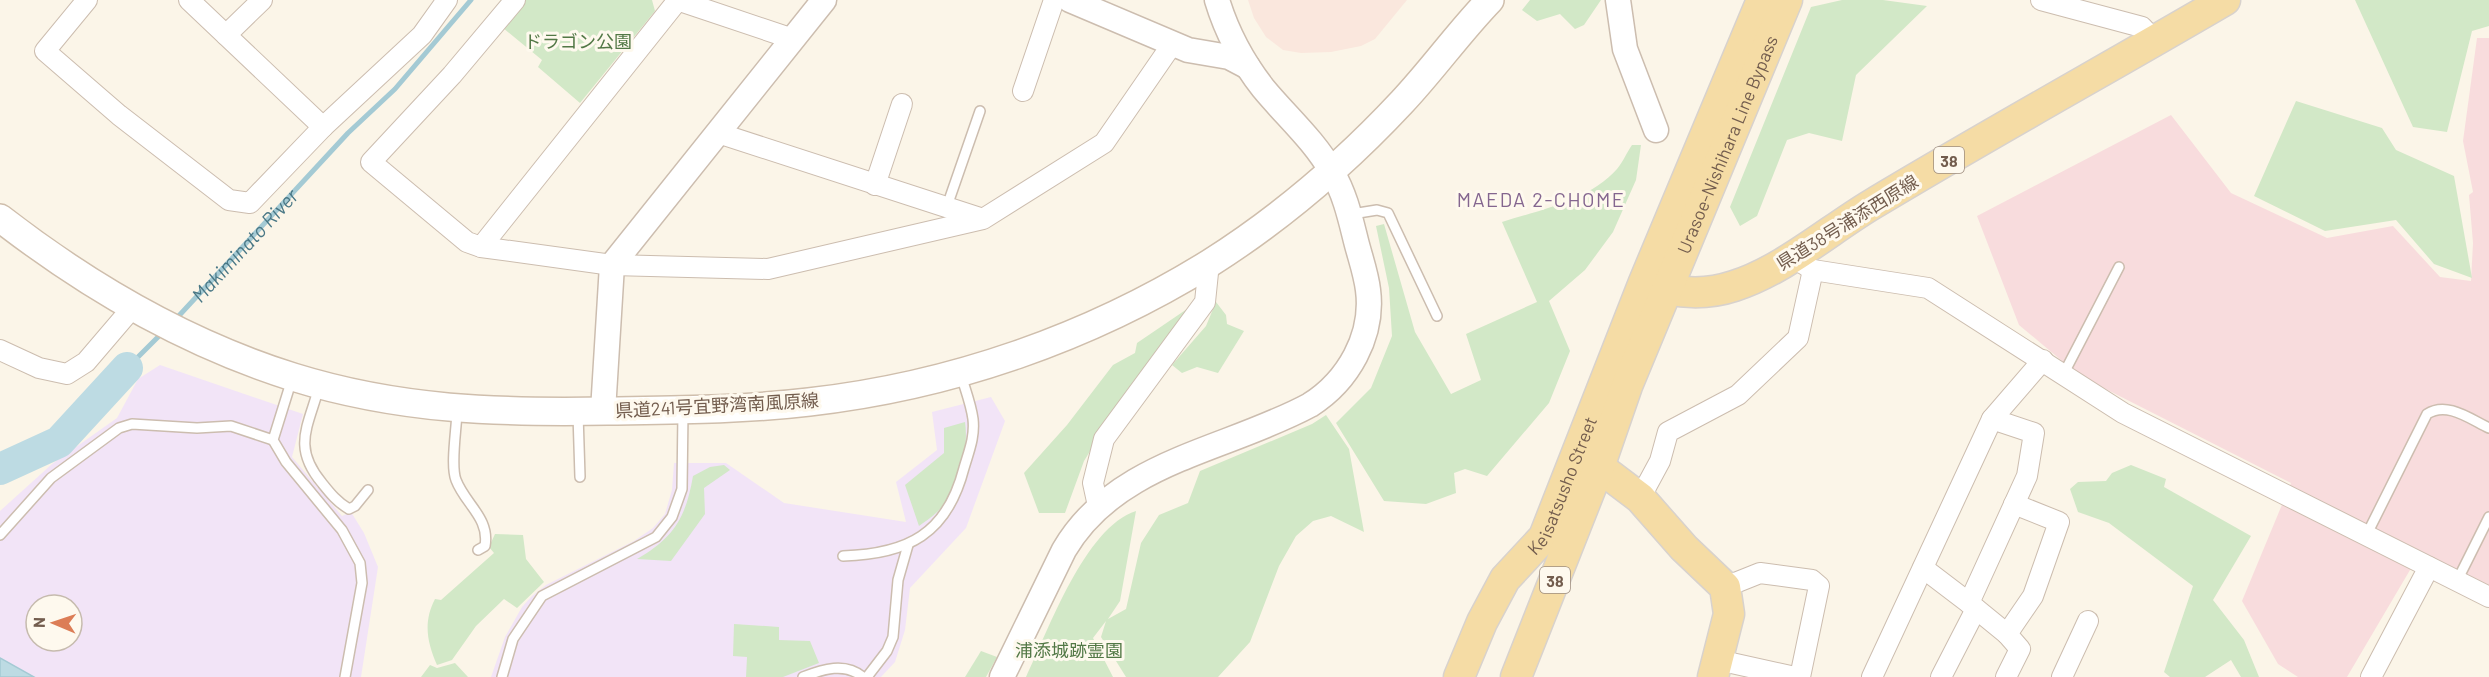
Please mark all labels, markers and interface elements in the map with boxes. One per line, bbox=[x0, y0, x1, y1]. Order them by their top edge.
park label: ドラゴン公園 bbox=[524, 30, 632, 52]
street label: Urasoe-Nishihara Line Bypass bbox=[1672, 32, 1782, 257]
road number: 38 bbox=[1934, 147, 1964, 173]
street label: 県道38号浦添西原線 bbox=[1772, 170, 1922, 274]
water label: Makiminato River bbox=[186, 183, 303, 307]
district label: MAEDA 2-CHOME bbox=[1457, 187, 1625, 211]
street label: 県道241号宜野湾南風原線 bbox=[614, 389, 820, 421]
street label: Keisatsusho Street bbox=[1522, 413, 1601, 559]
road number: 38 bbox=[1540, 567, 1570, 593]
north arrow bbox=[24, 593, 84, 653]
text: N bbox=[29, 617, 48, 628]
park label: 浦添城跡霊園 bbox=[1015, 639, 1123, 661]

